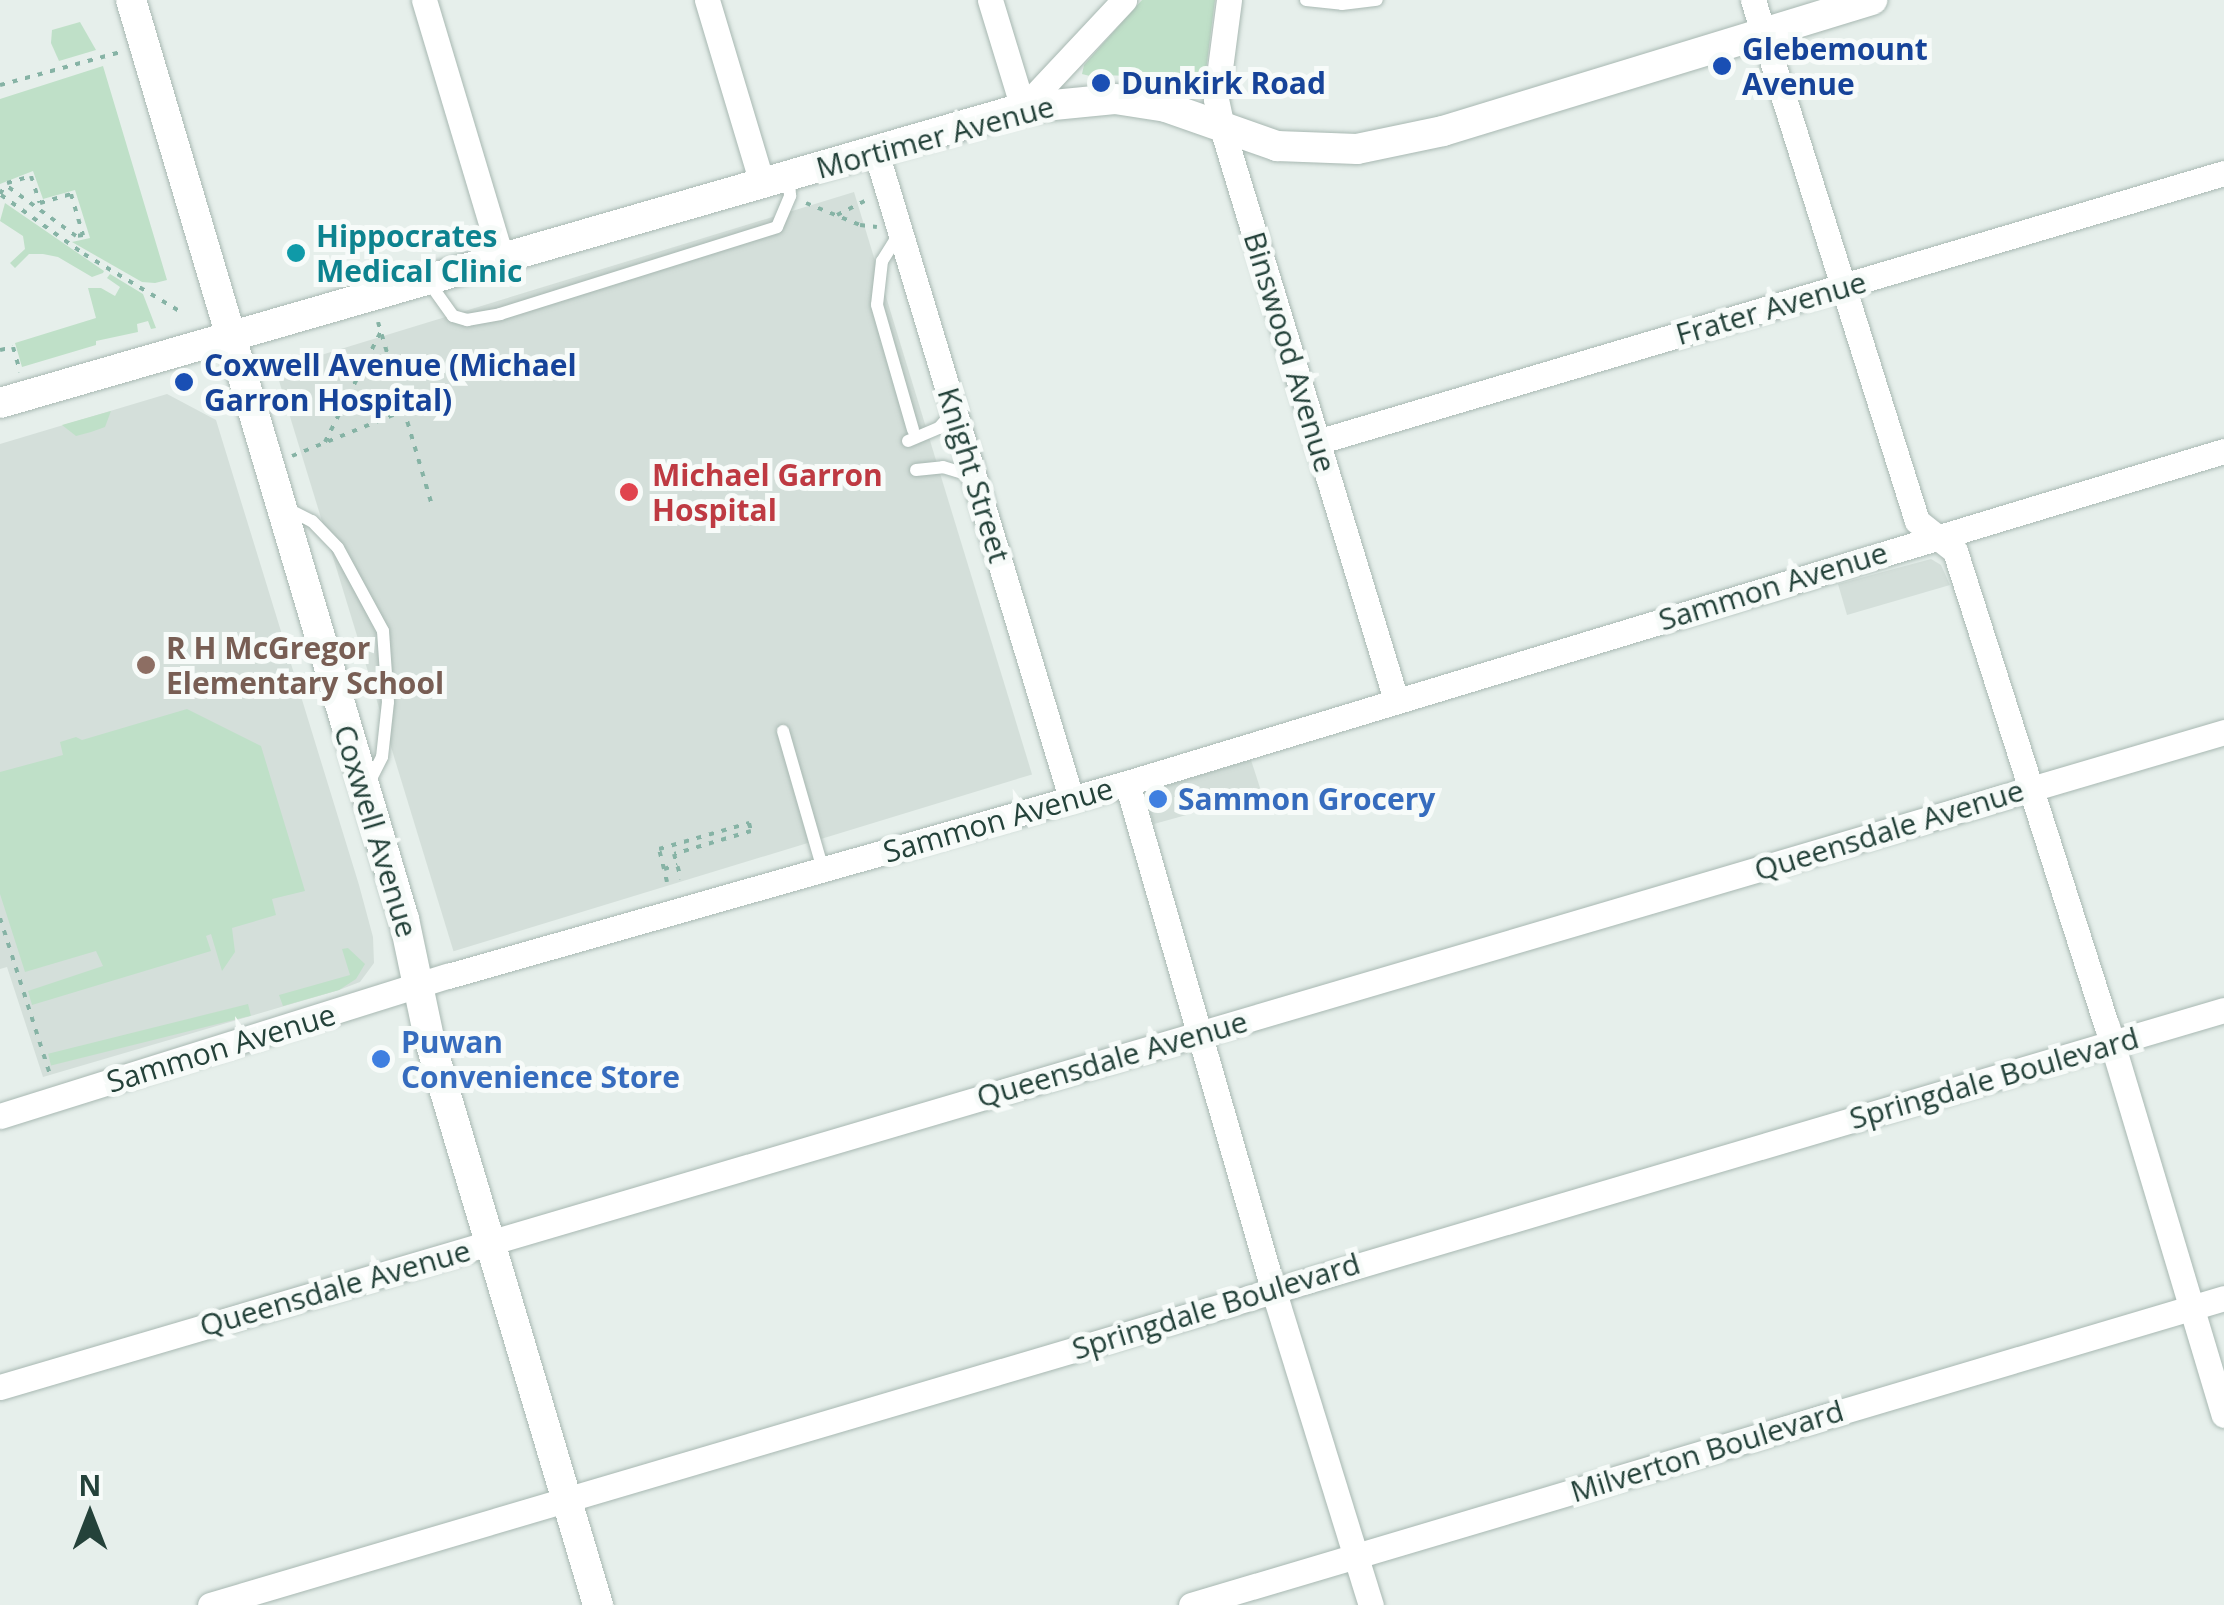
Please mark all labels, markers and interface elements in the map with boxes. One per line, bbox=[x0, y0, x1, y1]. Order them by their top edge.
place label: Glebemount Avenue bbox=[1742, 31, 1928, 102]
marker: Glebemount Avenue bbox=[1711, 55, 1733, 77]
place label: Dunkirk Road bbox=[1121, 65, 1326, 101]
marker: Dunkirk Road bbox=[1090, 72, 1112, 94]
street label: Mortimer Avenue bbox=[812, 88, 1058, 186]
place label: Hippocrates Medical Clinic bbox=[316, 218, 522, 288]
street label: Binswood Avenue bbox=[1236, 227, 1344, 477]
marker: Hippocrates Medical Clinic bbox=[285, 242, 307, 264]
street label: Frater Avenue bbox=[1672, 264, 1870, 352]
place label: Coxwell Avenue (Michael Garron Hospital) bbox=[204, 347, 577, 418]
marker: Coxwell Avenue (Michael Garron Hospital) bbox=[173, 371, 195, 393]
street label: Knight Street bbox=[930, 383, 1018, 567]
place label: Michael Garron Hospital bbox=[652, 457, 883, 528]
marker: Michael Garron Hospital bbox=[616, 479, 642, 505]
street label: Sammon Avenue bbox=[1654, 534, 1892, 638]
place label: R H McGregor Elementary School bbox=[166, 630, 444, 700]
marker: R H McGregor Elementary School bbox=[135, 654, 157, 676]
street label: Coxwell Avenue bbox=[327, 720, 425, 942]
street label: Sammon Avenue bbox=[879, 770, 1117, 870]
street label: Queensdale Avenue bbox=[1750, 772, 2028, 888]
place label: Sammon Grocery bbox=[1178, 781, 1435, 817]
marker: Sammon Grocery bbox=[1147, 788, 1169, 810]
street label: Sammon Avenue bbox=[102, 996, 340, 1100]
street label: Queensdale Avenue bbox=[973, 1003, 1251, 1115]
street label: Springdale Boulevard bbox=[1845, 1019, 2143, 1137]
place label: Puwan Convenience Store bbox=[401, 1024, 680, 1094]
marker: Puwan Convenience Store bbox=[370, 1048, 392, 1070]
street label: Queensdale Avenue bbox=[196, 1232, 474, 1344]
street label: Springdale Boulevard bbox=[1068, 1245, 1364, 1367]
street label: Milverton Boulevard bbox=[1566, 1392, 1848, 1510]
north arrow bbox=[40, 1465, 140, 1565]
text: N bbox=[79, 1466, 101, 1504]

